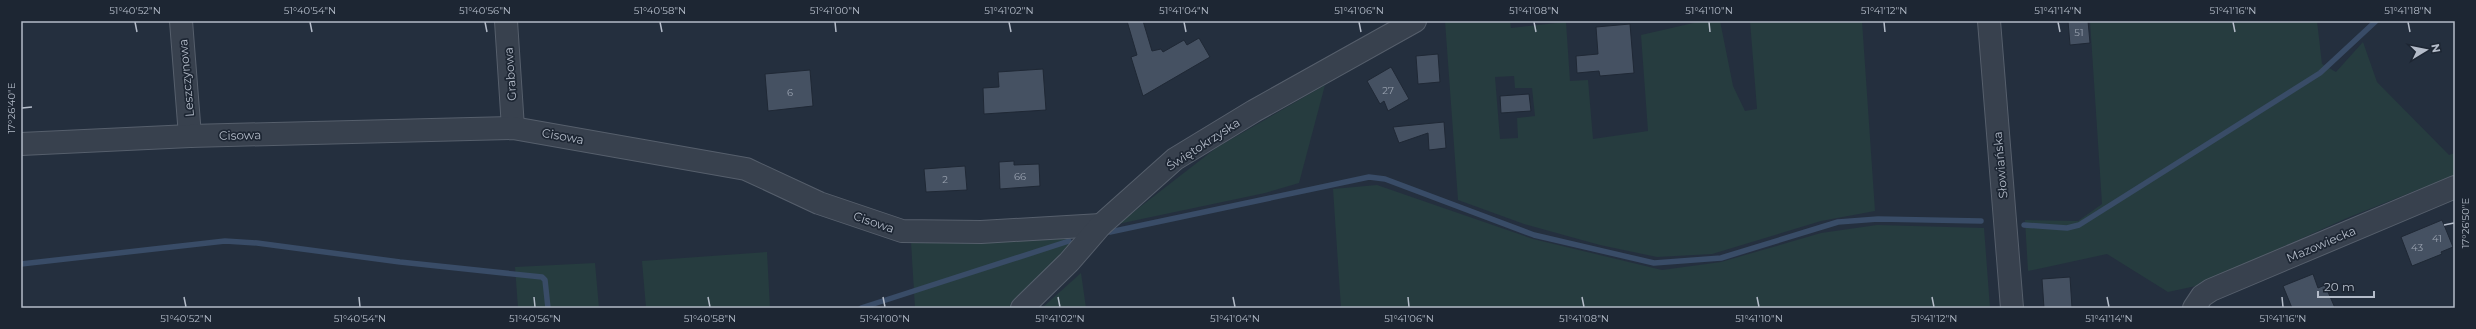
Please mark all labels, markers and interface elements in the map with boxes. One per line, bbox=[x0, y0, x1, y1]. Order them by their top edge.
text: 51°40'52"N bbox=[109, 4, 161, 17]
text: 51°40'54"N bbox=[284, 4, 336, 17]
text: 51°40'56"N bbox=[459, 4, 511, 17]
text: 51°40'58"N bbox=[634, 4, 686, 17]
text: 51°41'00"N bbox=[810, 4, 860, 17]
text: 51°41'02"N bbox=[984, 4, 1034, 17]
text: 51°41'04"N bbox=[1159, 4, 1209, 17]
text: 51°41'06"N bbox=[1334, 4, 1384, 17]
text: 51°41'08"N bbox=[1509, 4, 1559, 17]
text: 51°41'10"N bbox=[1685, 4, 1733, 17]
text: 51°41'12"N bbox=[1861, 4, 1907, 17]
text: 51°41'14"N bbox=[2034, 4, 2082, 17]
text: 51°41'16"N bbox=[2209, 4, 2257, 17]
text: 51°41'18"N bbox=[2384, 4, 2432, 17]
house number: 51 bbox=[2074, 26, 2084, 39]
north arrow bbox=[2406, 30, 2446, 70]
street label: Leszczynowa bbox=[175, 38, 197, 118]
text: N bbox=[2428, 43, 2444, 54]
street label: Grabowa bbox=[501, 47, 519, 101]
text: 17°26'40"E bbox=[5, 82, 18, 134]
house number: 27 bbox=[1382, 84, 1394, 97]
house number: 6 bbox=[787, 86, 793, 99]
street label: Świętokrzyska bbox=[1163, 115, 1243, 173]
street label: Cisowa bbox=[541, 125, 585, 147]
street label: Cisowa bbox=[219, 127, 261, 143]
street label: Słowiańska bbox=[1990, 131, 2010, 199]
house number: 66 bbox=[1014, 170, 1026, 183]
house number: 2 bbox=[942, 173, 948, 186]
text: 17°26'50"E bbox=[2459, 197, 2472, 248]
street label: Cisowa bbox=[852, 208, 896, 236]
street label: Mazowiecka bbox=[2284, 223, 2358, 265]
house number: 41 bbox=[2432, 232, 2442, 245]
house number: 43 bbox=[2411, 241, 2423, 254]
scale bar bbox=[2318, 273, 2374, 299]
text: 20 m bbox=[2324, 279, 2355, 294]
text: 51°40'52"N bbox=[160, 312, 212, 325]
text: 51°40'54"N bbox=[334, 312, 386, 325]
text: 51°40'56"N bbox=[509, 312, 561, 325]
text: 51°40'58"N bbox=[684, 312, 736, 325]
text: 51°41'00"N bbox=[860, 312, 910, 325]
text: 51°41'02"N bbox=[1035, 312, 1085, 325]
text: 51°41'04"N bbox=[1210, 312, 1260, 325]
text: 51°41'06"N bbox=[1384, 312, 1434, 325]
text: 51°41'08"N bbox=[1559, 312, 1609, 325]
text: 51°41'10"N bbox=[1735, 312, 1783, 325]
text: 51°41'12"N bbox=[1911, 312, 1957, 325]
text: 51°41'14"N bbox=[2085, 312, 2133, 325]
text: 51°41'16"N bbox=[2259, 312, 2307, 325]

